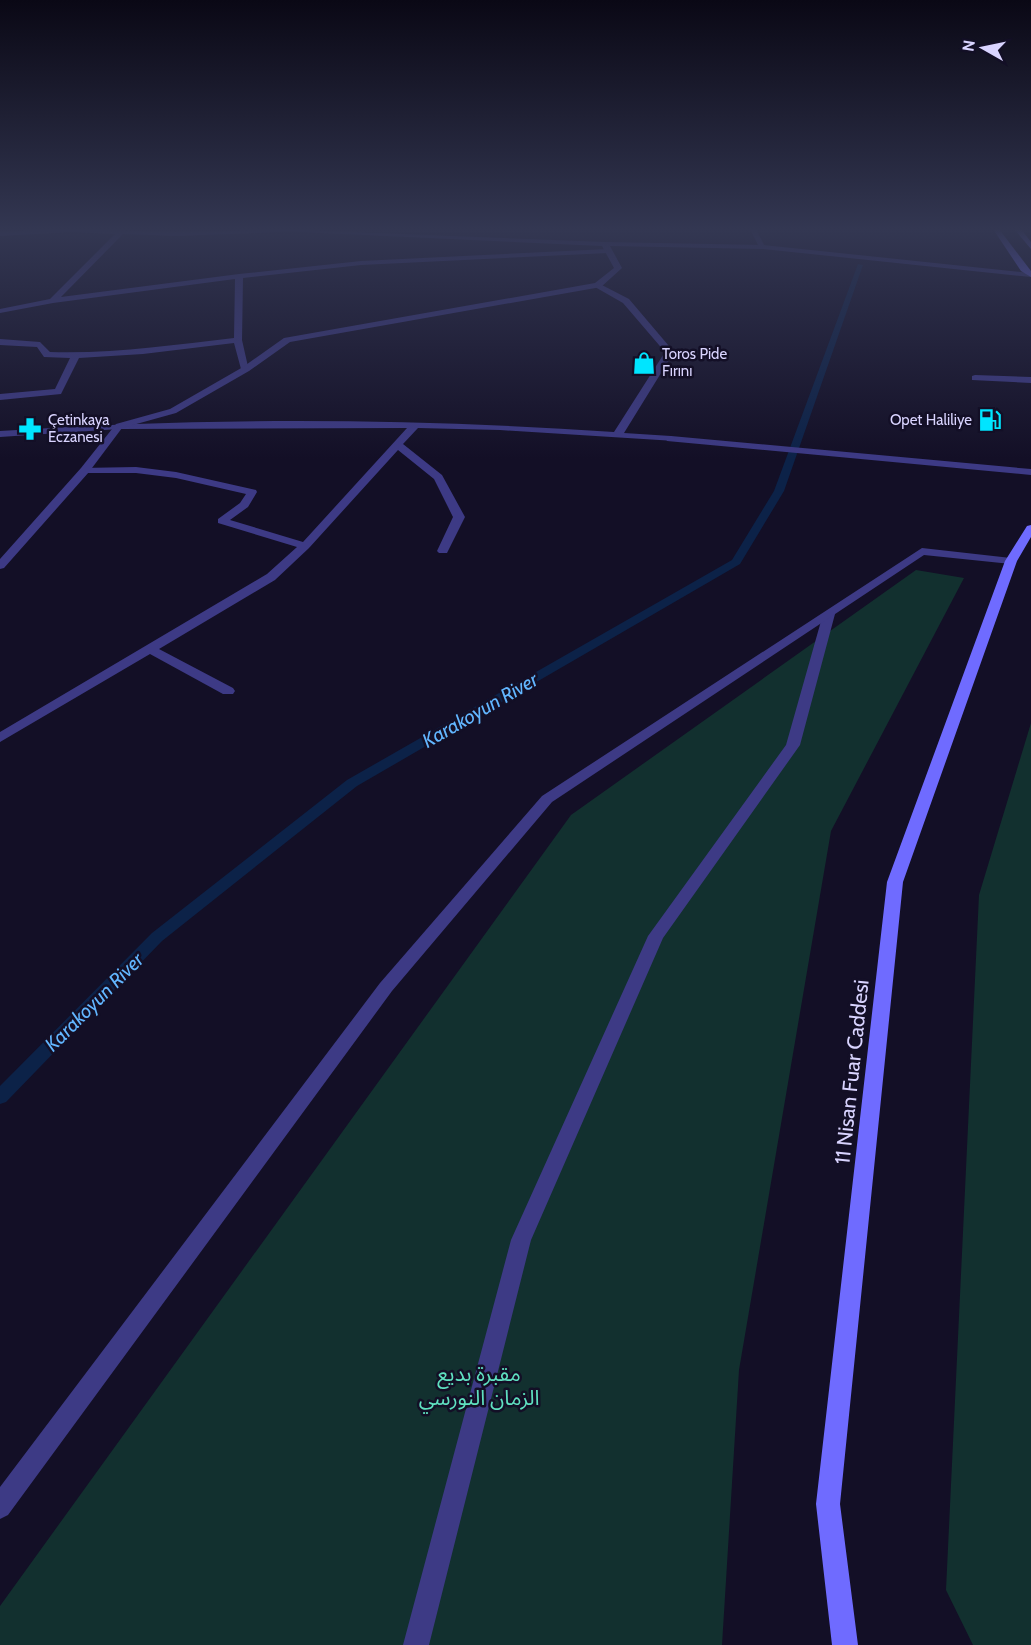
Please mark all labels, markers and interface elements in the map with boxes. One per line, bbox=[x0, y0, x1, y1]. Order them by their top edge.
north arrow bbox=[953, 18, 1013, 78]
text: N bbox=[958, 39, 979, 53]
place label: Toros Pide Fırını bbox=[662, 345, 727, 380]
shop icon: Toros Pide Fırını bbox=[631, 350, 657, 376]
fuel station icon: Opet Haliliye bbox=[977, 407, 1003, 433]
place label: Çetinkaya Eczanesi bbox=[48, 411, 110, 446]
place label: Opet Haliliye bbox=[890, 411, 972, 429]
pharmacy icon: Çetinkaya Eczanesi bbox=[17, 416, 43, 442]
water label: Karakoyun River bbox=[418, 667, 543, 753]
water label: Karakoyun River bbox=[40, 947, 149, 1056]
street label: 11 Nisan Fuar Caddesi bbox=[829, 978, 874, 1166]
park label: مقبرة بديع الزمان النورسي bbox=[419, 1361, 539, 1414]

